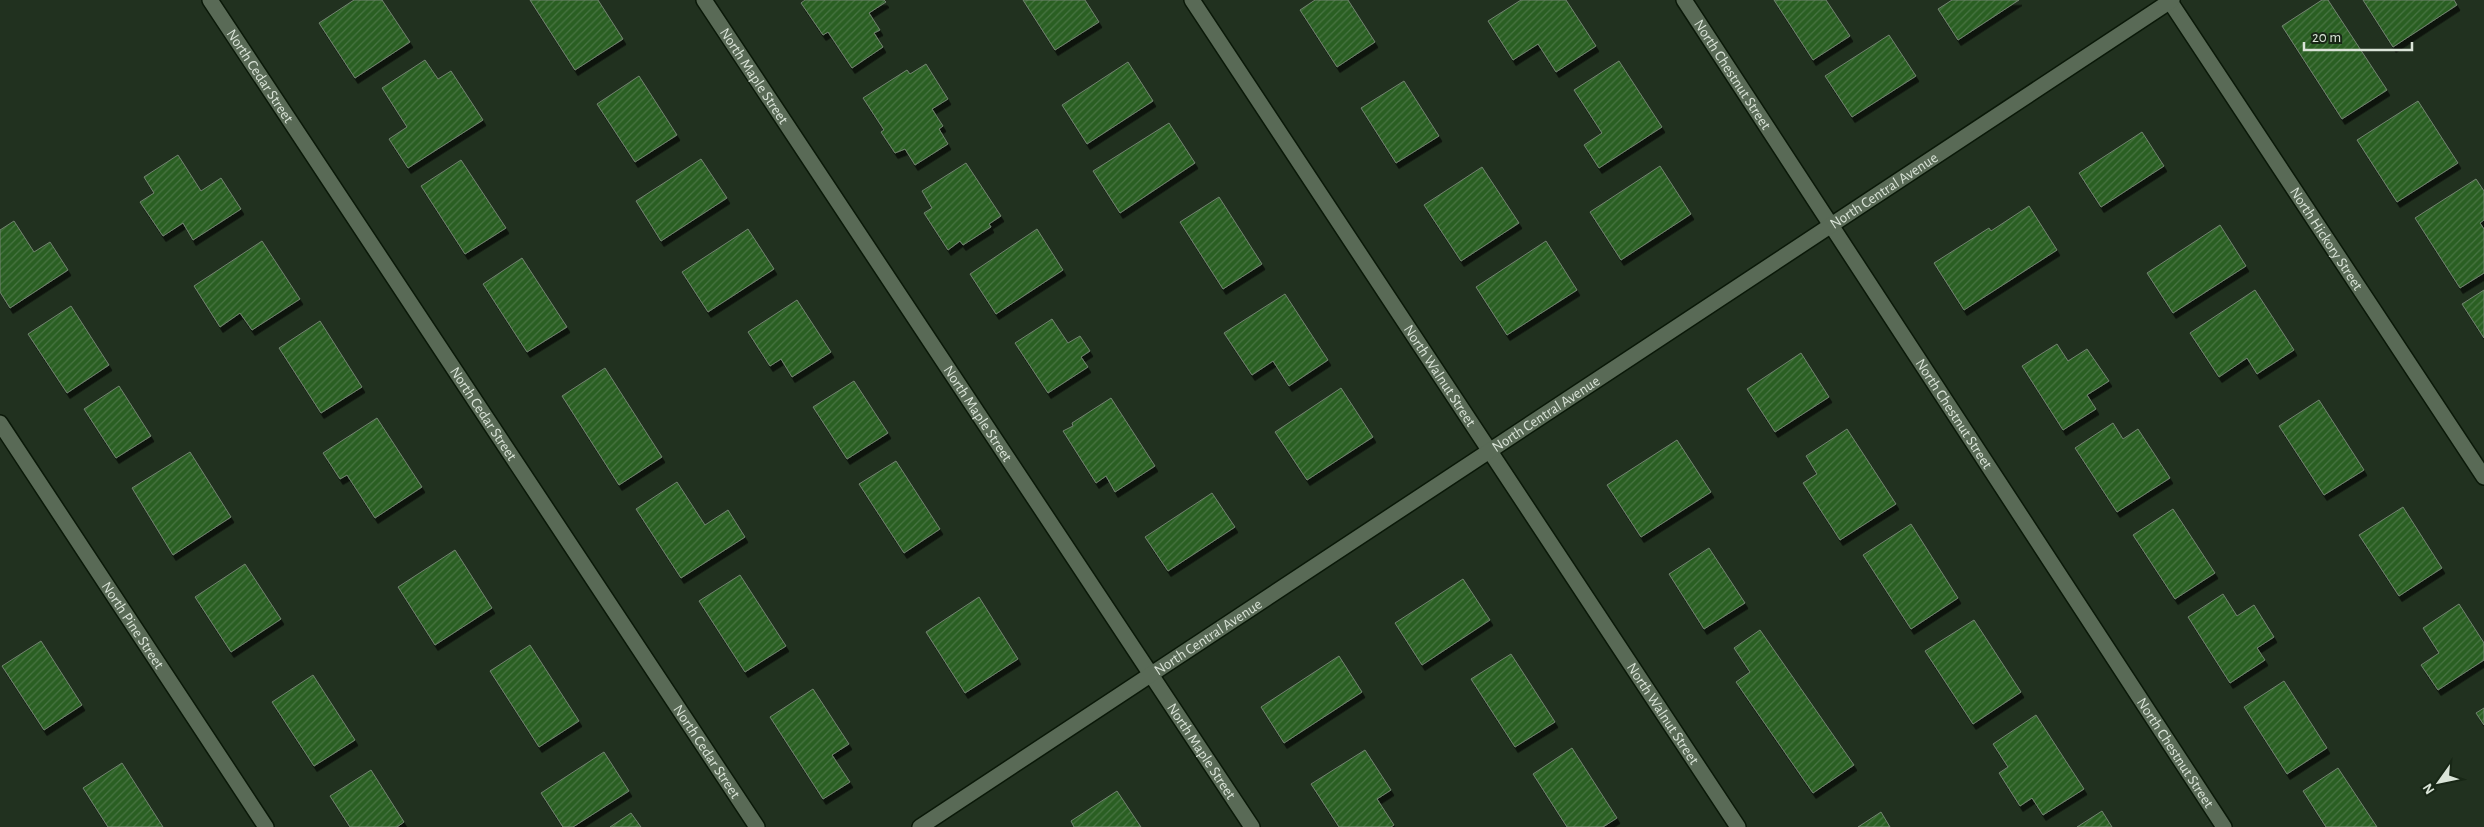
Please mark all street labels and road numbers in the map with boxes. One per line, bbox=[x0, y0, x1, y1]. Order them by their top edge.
street label: North Chestnut Street bbox=[1691, 17, 1774, 133]
street label: North Maple Street bbox=[717, 25, 791, 127]
street label: North Cedar Street bbox=[224, 27, 296, 126]
street label: North Central Avenue bbox=[1827, 150, 1941, 232]
street label: North Hickory Street bbox=[2287, 185, 2366, 293]
street label: North Walnut Street bbox=[1401, 322, 1479, 430]
street label: North Chestnut Street bbox=[1912, 356, 1995, 472]
street label: North Maple Street bbox=[940, 363, 1015, 465]
street label: North Cedar Street bbox=[447, 364, 520, 464]
street label: North Central Avenue bbox=[1489, 373, 1603, 455]
street label: North Pine Street bbox=[99, 579, 167, 672]
street label: North Central Avenue bbox=[1152, 596, 1265, 678]
street label: North Walnut Street bbox=[1624, 660, 1702, 768]
street label: North Chestnut Street bbox=[2134, 695, 2216, 811]
street label: North Maple Street bbox=[1164, 701, 1239, 802]
street label: North Cedar Street bbox=[670, 702, 743, 801]

